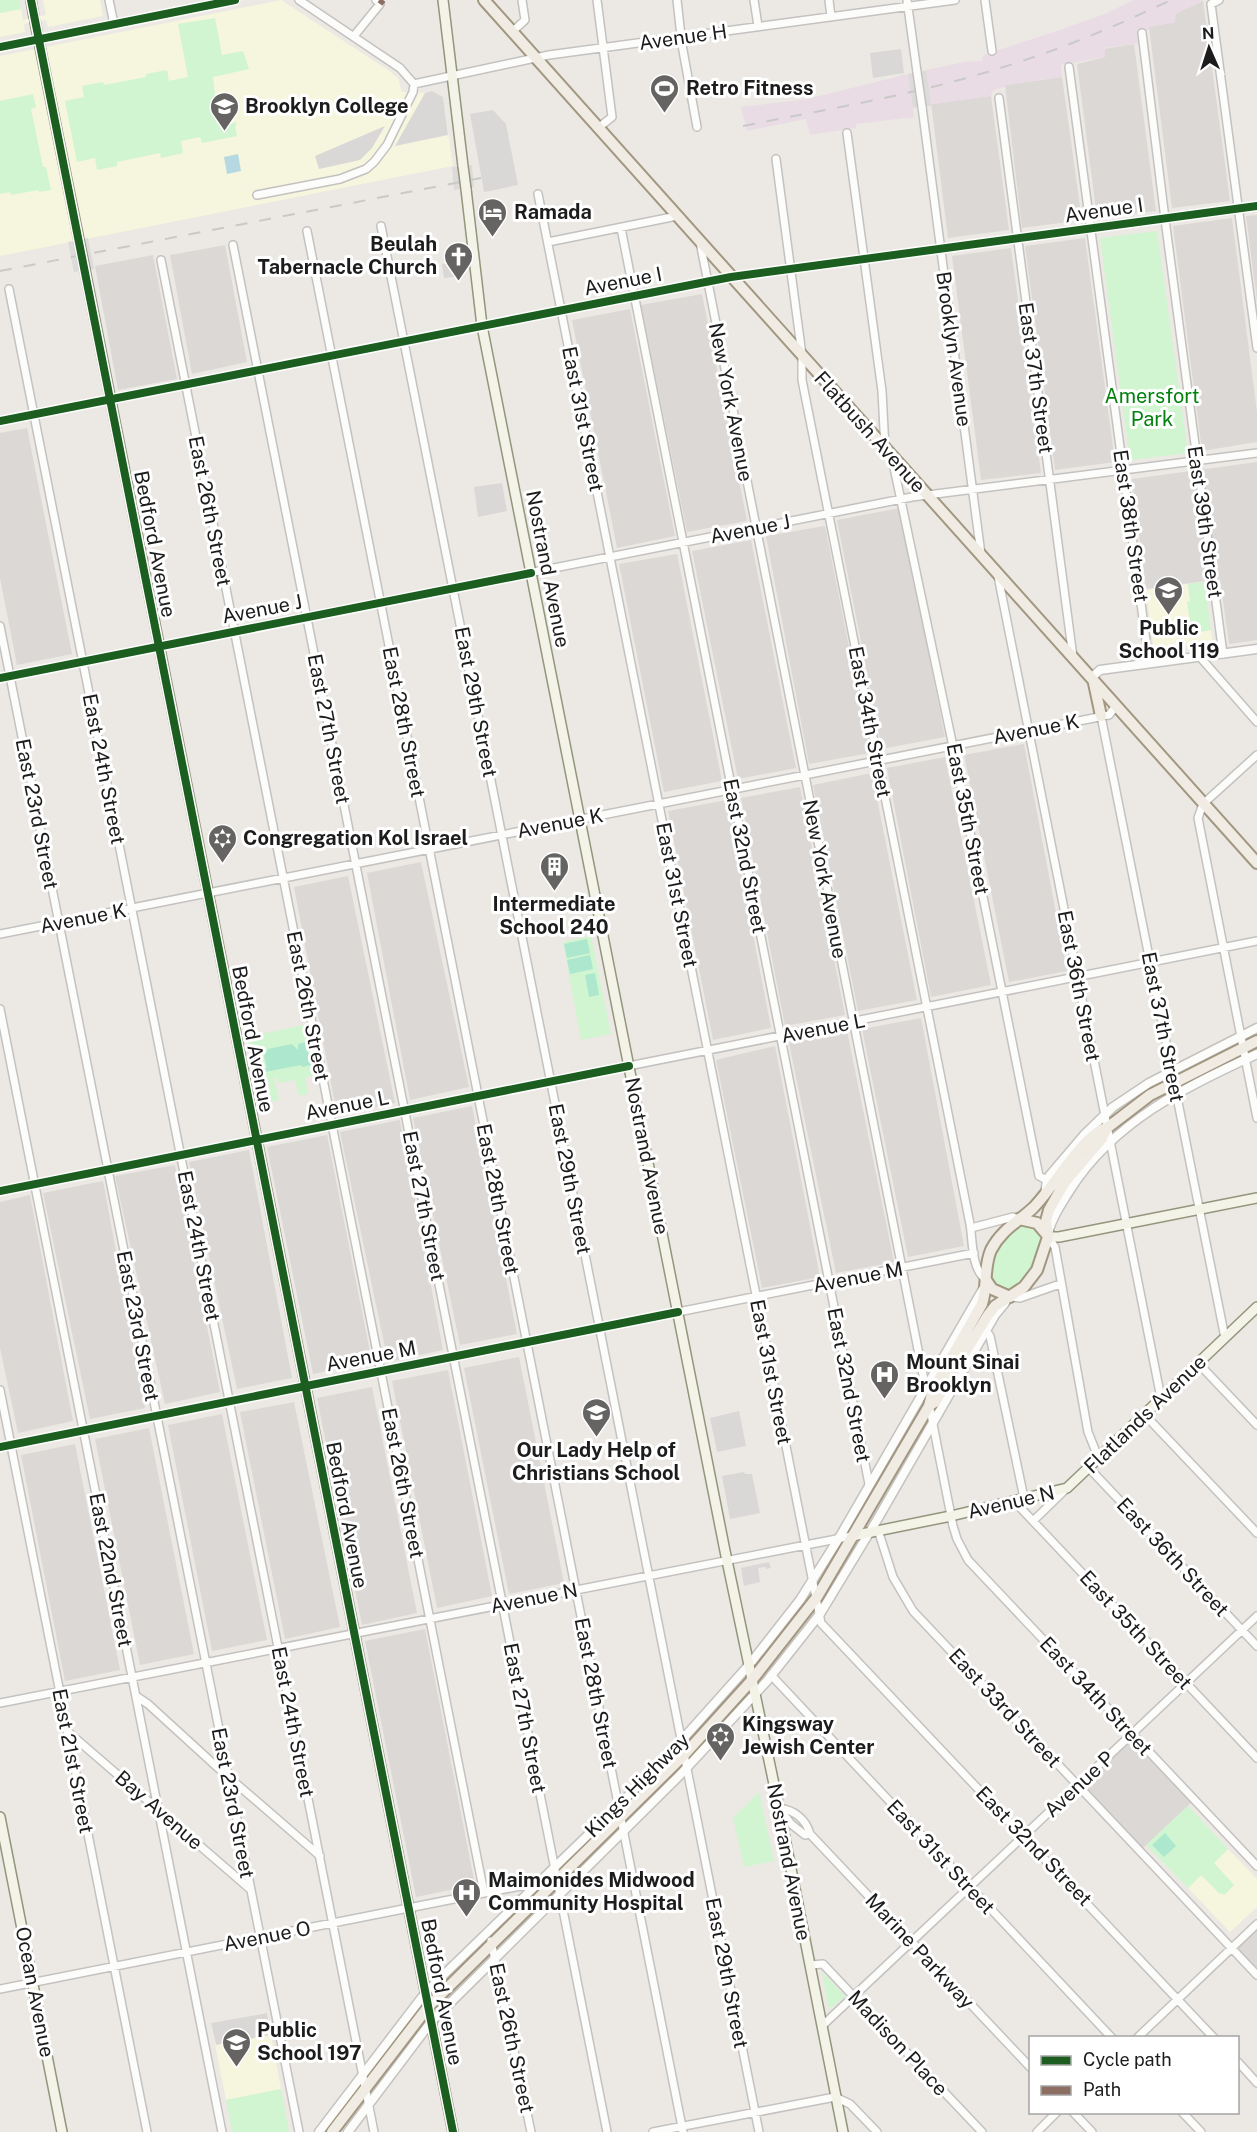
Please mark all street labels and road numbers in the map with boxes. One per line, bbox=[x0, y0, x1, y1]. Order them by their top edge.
street label: Avenue H bbox=[637, 19, 729, 55]
street label: Avenue I bbox=[1063, 193, 1145, 227]
street label: Avenue I bbox=[582, 262, 664, 300]
street label: Brooklyn Avenue bbox=[931, 270, 977, 428]
street label: East 37th Street bbox=[1013, 301, 1059, 455]
street label: New York Avenue bbox=[704, 321, 758, 483]
street label: East 31st Street bbox=[557, 344, 609, 494]
street label: Flatbush Avenue bbox=[809, 366, 931, 498]
street label: East 26th Street bbox=[184, 434, 236, 588]
street label: East 39th Street bbox=[1182, 444, 1228, 600]
street label: East 38th Street bbox=[1108, 448, 1154, 604]
street label: Bedford Avenue bbox=[129, 469, 181, 619]
street label: Nostrand Avenue bbox=[521, 488, 575, 650]
street label: Avenue J bbox=[708, 509, 792, 549]
street label: Avenue J bbox=[220, 589, 304, 629]
street label: East 29th Street bbox=[450, 625, 502, 779]
street label: East 34th Street bbox=[844, 644, 896, 800]
street label: East 28th Street bbox=[378, 645, 430, 799]
street label: East 27th Street bbox=[303, 652, 355, 806]
street label: East 24th Street bbox=[78, 692, 130, 846]
street label: Avenue K bbox=[991, 709, 1081, 749]
street label: East 23rd Street bbox=[11, 737, 63, 891]
street label: East 35th Street bbox=[942, 741, 994, 897]
street label: East 32nd Street bbox=[718, 777, 772, 935]
street label: New York Avenue bbox=[798, 798, 852, 960]
street label: Avenue K bbox=[515, 803, 605, 843]
street label: East 31st Street bbox=[651, 820, 703, 970]
street label: Avenue K bbox=[38, 898, 128, 938]
street label: East 36th Street bbox=[1053, 908, 1105, 1064]
street label: East 26th Street bbox=[282, 929, 334, 1083]
street label: East 37th Street bbox=[1137, 950, 1189, 1104]
street label: Bedford Avenue bbox=[227, 964, 279, 1114]
street label: Avenue L bbox=[779, 1008, 867, 1048]
street label: Nostrand Avenue bbox=[620, 1075, 674, 1237]
street label: Avenue L bbox=[303, 1085, 391, 1125]
street label: East 29th Street bbox=[544, 1102, 596, 1256]
street label: East 28th Street bbox=[472, 1122, 524, 1276]
street label: East 27th Street bbox=[398, 1129, 450, 1283]
street label: East 24th Street bbox=[173, 1169, 225, 1323]
street label: East 23rd Street bbox=[112, 1249, 164, 1403]
street label: Avenue M bbox=[811, 1257, 905, 1297]
street label: East 31st Street bbox=[745, 1297, 797, 1447]
street label: East 32nd Street bbox=[822, 1306, 876, 1464]
street label: Avenue M bbox=[324, 1336, 418, 1376]
street label: Flatlands Avenue bbox=[1079, 1350, 1211, 1478]
street label: East 26th Street bbox=[377, 1406, 429, 1560]
street label: Bedford Avenue bbox=[321, 1440, 373, 1590]
street label: Avenue N bbox=[965, 1480, 1057, 1524]
street label: East 22nd Street bbox=[84, 1491, 138, 1649]
street label: East 36th Street bbox=[1112, 1493, 1234, 1621]
street label: East 35th Street bbox=[1075, 1566, 1197, 1694]
street label: Avenue N bbox=[488, 1578, 580, 1618]
street label: East 28th Street bbox=[570, 1616, 622, 1770]
street label: East 34th Street bbox=[1035, 1632, 1157, 1760]
street label: East 27th Street bbox=[499, 1641, 551, 1795]
street label: East 33rd Street bbox=[944, 1644, 1066, 1772]
street label: East 24th Street bbox=[267, 1645, 319, 1799]
street label: East 21st Street bbox=[47, 1687, 99, 1835]
street label: East 23rd Street bbox=[207, 1726, 259, 1880]
street label: Kings Highway bbox=[580, 1728, 694, 1842]
street label: Avenue P bbox=[1039, 1746, 1119, 1822]
street label: Bay Avenue bbox=[110, 1765, 208, 1855]
street label: Nostrand Avenue bbox=[762, 1781, 816, 1943]
street label: East 32nd Street bbox=[971, 1781, 1097, 1911]
street label: East 31st Street bbox=[882, 1795, 1000, 1919]
street label: Marine Parkway bbox=[860, 1888, 980, 2014]
street label: East 29th Street bbox=[701, 1896, 753, 2050]
street label: Avenue O bbox=[221, 1916, 313, 1956]
street label: Bedford Avenue bbox=[416, 1917, 468, 2067]
street label: Ocean Avenue bbox=[11, 1925, 59, 2059]
street label: East 26th Street bbox=[484, 1961, 540, 2115]
street label: Madison Place bbox=[843, 1985, 953, 2101]

